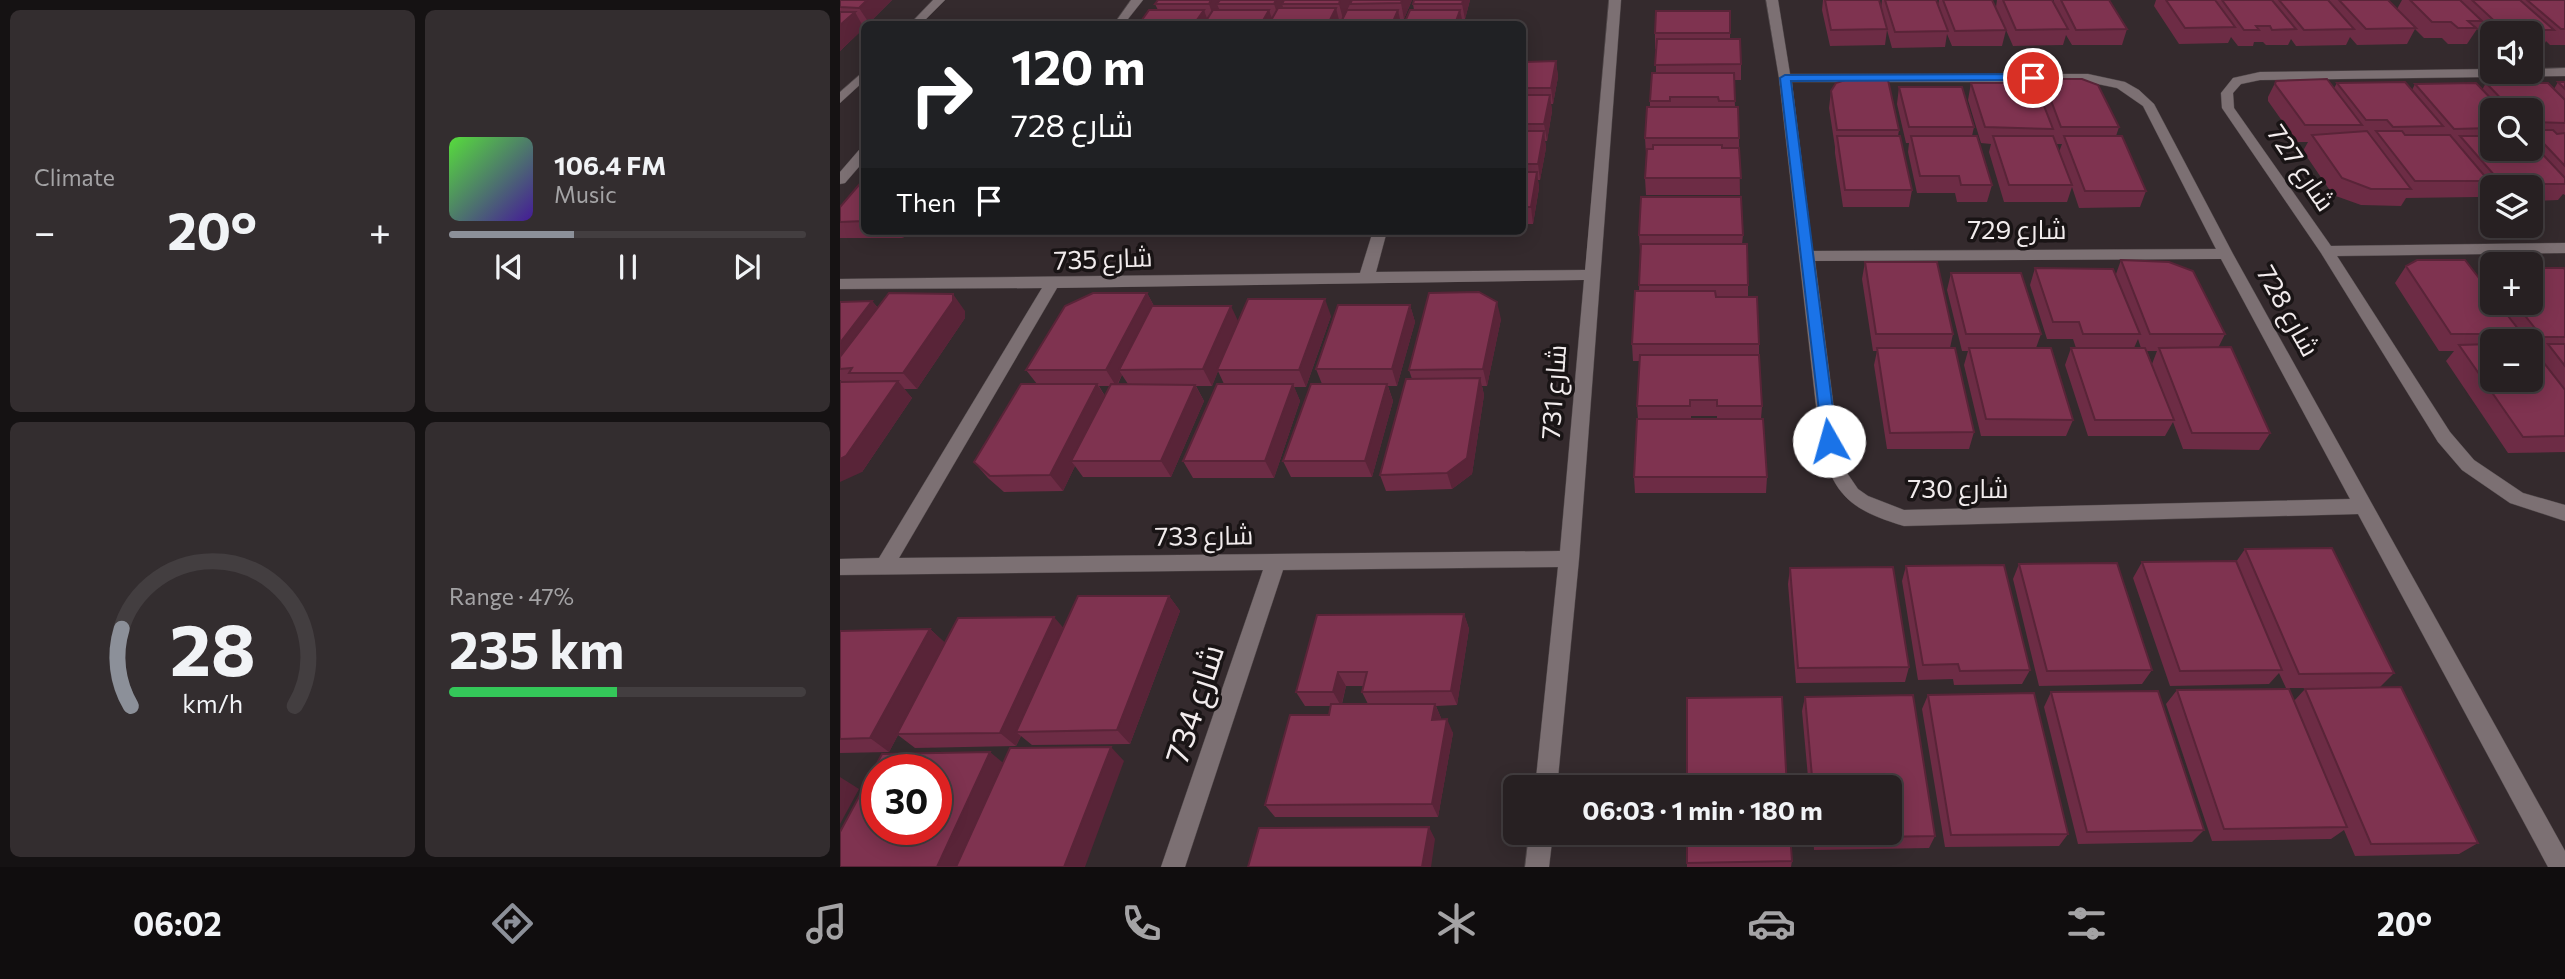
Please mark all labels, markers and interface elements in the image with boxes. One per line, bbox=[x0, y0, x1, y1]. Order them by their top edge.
map controls bbox=[2480, 21, 2543, 392]
button: sound bbox=[2480, 21, 2543, 84]
text: 120 m bbox=[1011, 35, 1145, 95]
pin bbox=[2003, 48, 2063, 108]
icon: right bbox=[896, 49, 987, 140]
icon: arrive bbox=[2014, 59, 2052, 97]
button: search bbox=[2480, 98, 2543, 161]
text: شارع 728 bbox=[1011, 104, 1133, 144]
street label: شارع 727 bbox=[2260, 118, 2342, 218]
text: 106.4 FM bbox=[554, 149, 666, 180]
text: Climate bbox=[34, 163, 115, 191]
button: layers bbox=[2480, 175, 2543, 238]
text: Music bbox=[554, 180, 617, 208]
icon: arrive bbox=[970, 182, 1008, 220]
text: Then bbox=[896, 186, 956, 217]
text: 20° bbox=[167, 197, 257, 261]
text: − bbox=[34, 207, 56, 254]
text: + bbox=[369, 207, 391, 254]
street label: شارع 729 bbox=[1967, 213, 2067, 247]
street label: شارع 735 bbox=[1053, 240, 1153, 278]
icon: previous bbox=[490, 248, 528, 286]
icon: pause bbox=[609, 248, 647, 286]
icon: next bbox=[728, 248, 766, 286]
button: + bbox=[2480, 252, 2543, 315]
street label: شارع 728 bbox=[2249, 259, 2327, 363]
button: − bbox=[2480, 329, 2543, 392]
street label: شارع 731 bbox=[1534, 343, 1574, 441]
position arrow bbox=[1792, 404, 1866, 478]
street label: شارع 730 bbox=[1908, 472, 2008, 506]
street label: شارع 733 bbox=[1154, 518, 1254, 554]
text: Range · 47% bbox=[449, 582, 574, 610]
text: 28 bbox=[170, 602, 256, 691]
text: 235 km bbox=[449, 616, 624, 680]
street label: شارع 734 bbox=[1155, 639, 1235, 769]
text: km/h bbox=[182, 687, 243, 717]
speed limit sign: 30 bbox=[861, 754, 952, 845]
text: 06:03 · 1 min · 180 m bbox=[1582, 794, 1823, 825]
icon: directions bbox=[488, 899, 537, 948]
icon: music bbox=[802, 899, 851, 948]
icon: phone bbox=[1117, 899, 1166, 948]
icon: climate bbox=[1432, 899, 1481, 948]
icon: car bbox=[1747, 899, 1796, 948]
icon: filters bbox=[2062, 899, 2111, 948]
text: 06:02 bbox=[133, 903, 222, 943]
text: 20° bbox=[2377, 903, 2432, 943]

